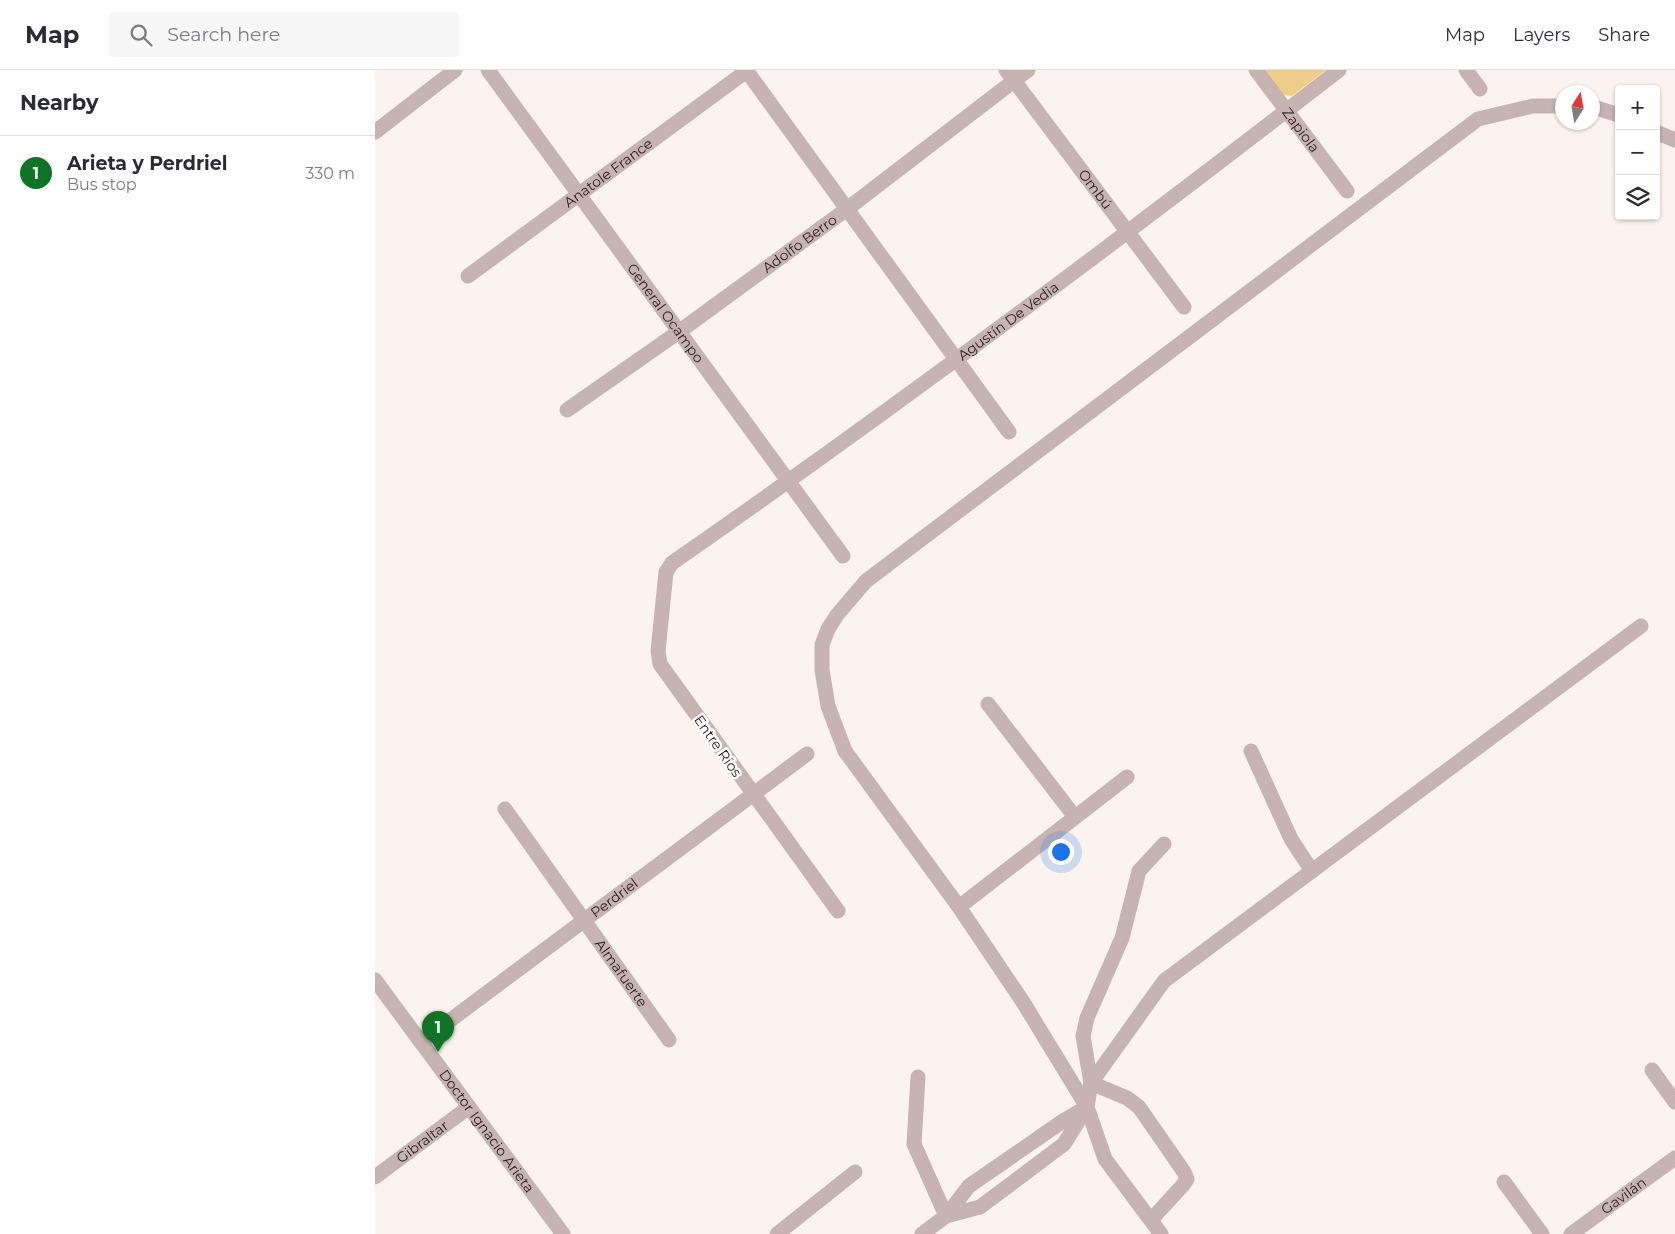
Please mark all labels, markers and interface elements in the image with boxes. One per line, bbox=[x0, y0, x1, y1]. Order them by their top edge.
search box bbox=[109, 12, 459, 57]
text: Map bbox=[25, 20, 79, 49]
icon: search bbox=[127, 21, 155, 49]
text: Search here bbox=[167, 23, 280, 46]
text: Map bbox=[1445, 24, 1485, 46]
text: Layers bbox=[1513, 24, 1570, 46]
text: Share bbox=[1598, 24, 1650, 46]
north arrow bbox=[1555, 85, 1600, 130]
map controls bbox=[1615, 85, 1660, 220]
button: + bbox=[1615, 85, 1660, 130]
text: Nearby bbox=[20, 90, 99, 115]
street label: Zapiola bbox=[1278, 104, 1324, 156]
button: − bbox=[1615, 130, 1660, 175]
street label: Anatole France bbox=[560, 134, 656, 211]
text: Arieta y Perdriel bbox=[67, 152, 228, 175]
text: 1 bbox=[33, 164, 39, 183]
text: 330 m bbox=[305, 164, 355, 183]
street label: Ombú bbox=[1075, 166, 1116, 213]
text: Bus stop bbox=[67, 175, 137, 194]
button: layers bbox=[1615, 175, 1660, 220]
street label: Adolfo Berro bbox=[759, 210, 841, 277]
street label: General Ocampo bbox=[623, 260, 708, 367]
street label: Agustín De Vedia bbox=[954, 278, 1062, 364]
street label: Entre Ríos bbox=[690, 712, 746, 781]
your location bbox=[1048, 839, 1074, 865]
street label: Perdriel bbox=[587, 874, 642, 921]
street label: Almafuerte bbox=[591, 935, 652, 1010]
pin: 1 bbox=[422, 1011, 454, 1052]
street label: Doctor Ignacio Arieta bbox=[435, 1066, 538, 1196]
street label: Gibraltar bbox=[393, 1116, 452, 1167]
street label: Gavilán bbox=[1597, 1173, 1650, 1218]

